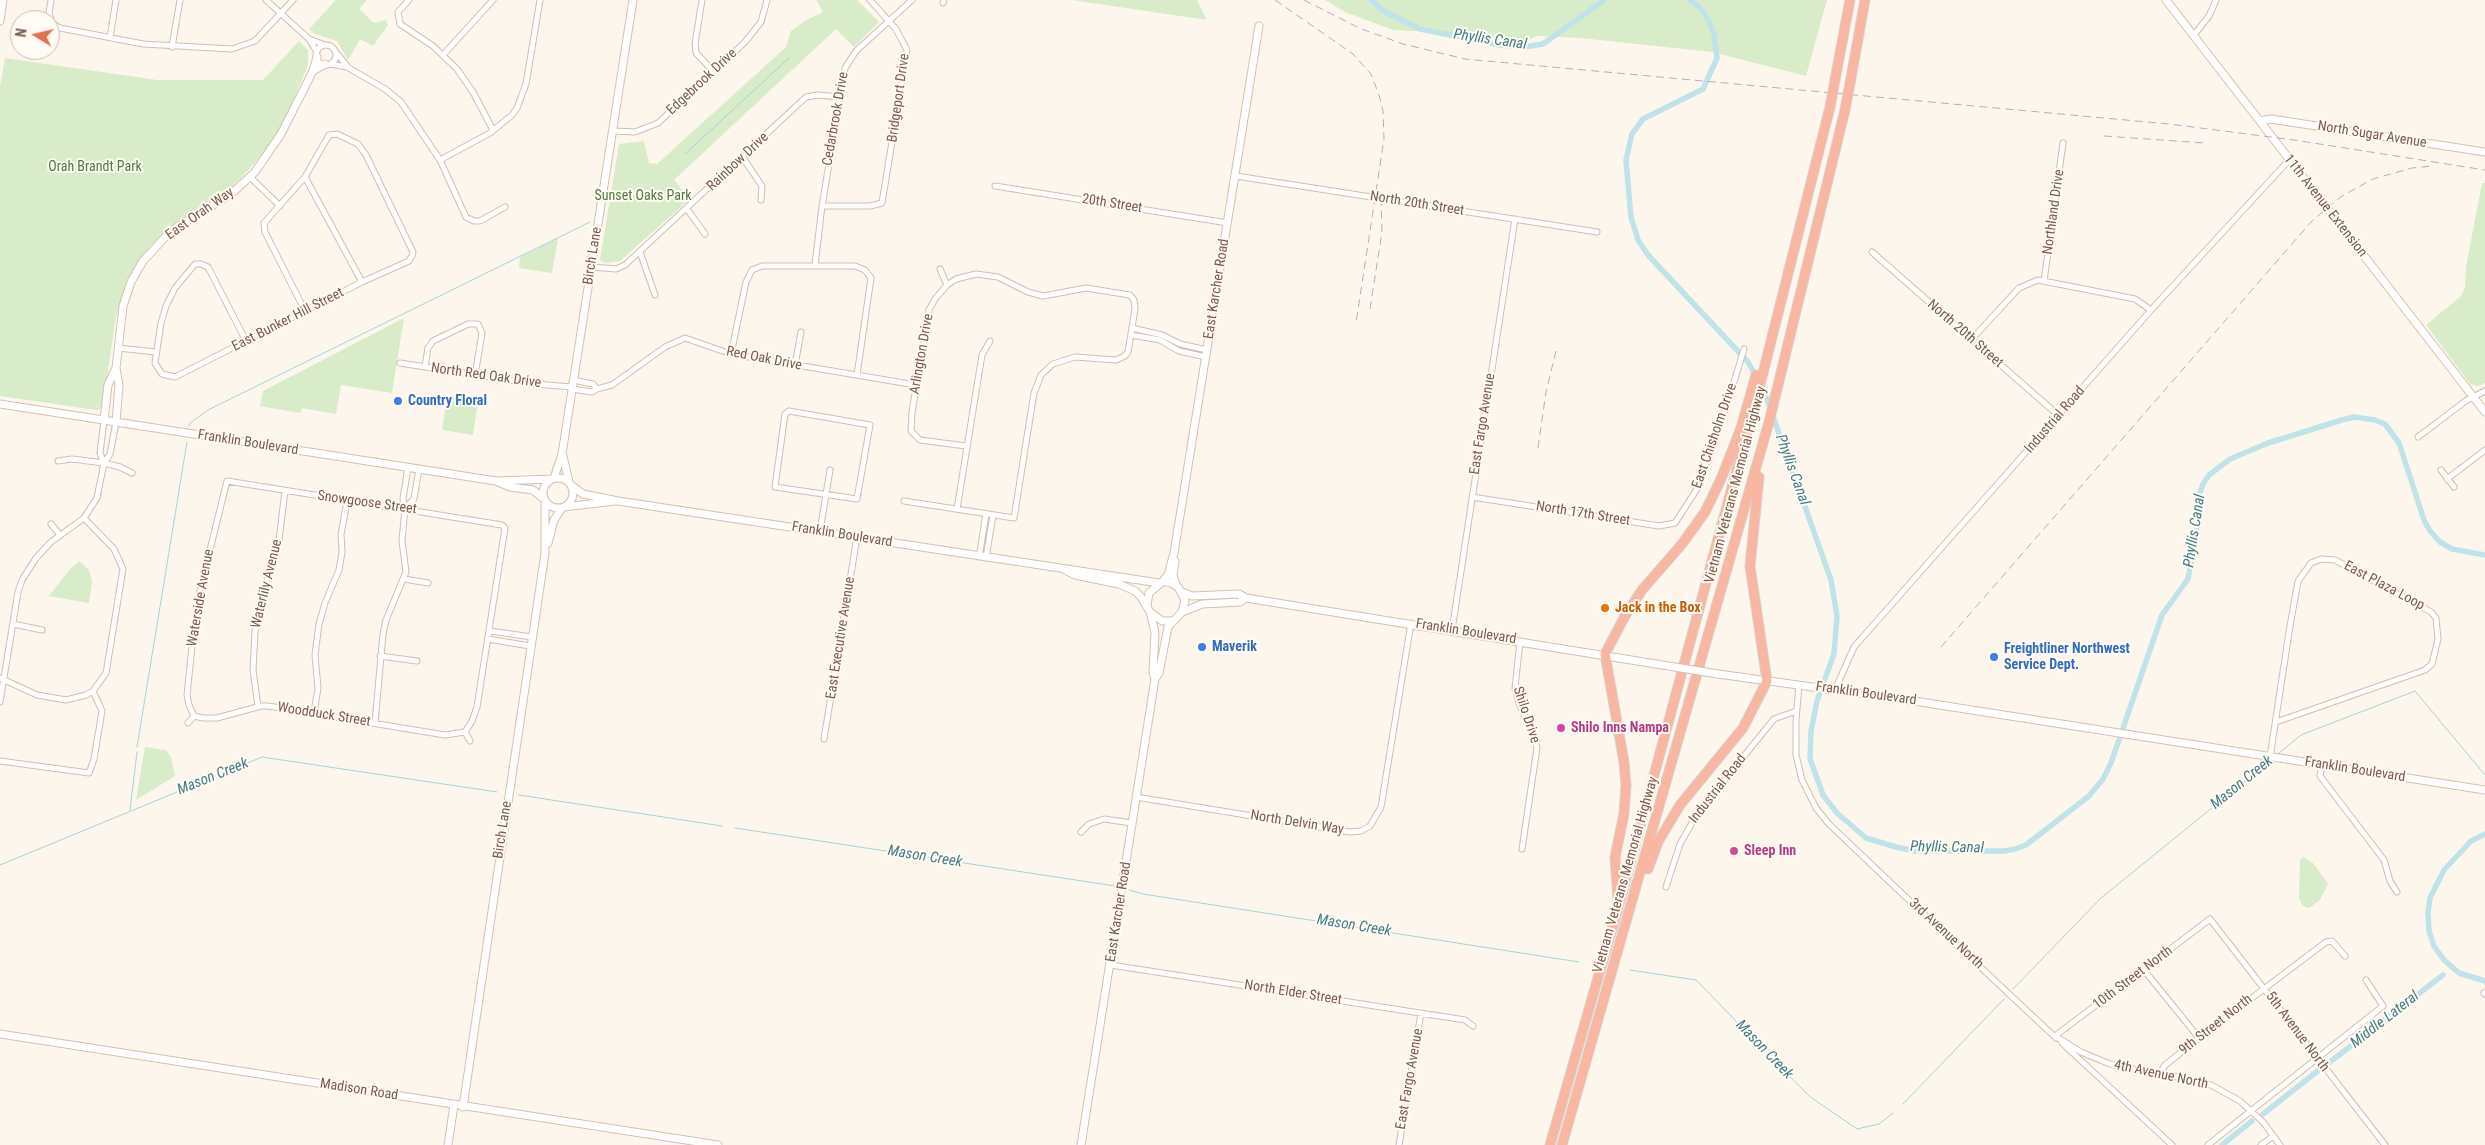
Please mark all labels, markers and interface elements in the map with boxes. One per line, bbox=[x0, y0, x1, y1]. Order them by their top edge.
north arrow bbox=[10, 10, 60, 60]
water label: Phyllis Canal bbox=[1452, 26, 1528, 54]
text: N bbox=[13, 27, 30, 38]
street label: Edgebrook Drive bbox=[663, 45, 741, 119]
street label: Bridgeport Drive bbox=[884, 53, 914, 143]
street label: Cedarbrook Drive bbox=[819, 71, 853, 167]
street label: North Sugar Avenue bbox=[2316, 118, 2428, 152]
street label: Rainbow Drive bbox=[704, 129, 772, 195]
street label: 11th Avenue Extension bbox=[2280, 151, 2370, 261]
park label: Orah Brandt Park bbox=[48, 159, 142, 175]
street label: Northland Drive bbox=[2040, 168, 2068, 256]
street label: East Orah Way bbox=[163, 184, 237, 244]
park label: Sunset Oaks Park bbox=[594, 188, 692, 204]
street label: North 20th Street bbox=[1369, 188, 1465, 220]
street label: 20th Street bbox=[1081, 191, 1143, 217]
street label: Birch Lane bbox=[580, 226, 606, 286]
street label: East Karcher Road bbox=[1201, 238, 1233, 340]
street label: East Bunker Hill Street bbox=[229, 285, 347, 355]
street label: North 20th Street bbox=[1924, 296, 2006, 372]
street label: Arlington Drive bbox=[907, 312, 937, 396]
street label: Red Oak Drive bbox=[725, 343, 803, 375]
street label: North Red Oak Drive bbox=[430, 360, 542, 392]
street label: East Fargo Avenue bbox=[1467, 372, 1499, 476]
street label: East Chisholm Drive bbox=[1689, 381, 1741, 491]
street label: Industrial Road bbox=[2021, 383, 2089, 457]
street label: Vietnam Veterans Memorial Highway bbox=[1702, 385, 1770, 585]
place label: Country Floral bbox=[408, 393, 487, 409]
marker: Country Floral bbox=[392, 395, 404, 407]
street label: Franklin Boulevard bbox=[197, 427, 299, 459]
water label: Phyllis Canal bbox=[1771, 432, 1813, 508]
street label: Snowgoose Street bbox=[316, 488, 418, 518]
water label: Phyllis Canal bbox=[2180, 493, 2210, 569]
street label: North 17th Street bbox=[1535, 498, 1631, 530]
street label: Franklin Boulevard bbox=[791, 519, 893, 551]
street label: Waterlily Avenue bbox=[248, 538, 286, 630]
street label: Waterside Avenue bbox=[184, 548, 218, 648]
street label: East Plaza Loop bbox=[2341, 558, 2427, 614]
street label: East Executive Avenue bbox=[823, 576, 859, 700]
place label: Jack in the Box bbox=[1615, 600, 1701, 616]
marker: Jack in the Box bbox=[1599, 602, 1611, 614]
street label: Franklin Boulevard bbox=[1415, 616, 1517, 648]
place label: Maverik bbox=[1212, 639, 1257, 655]
marker: Maverik bbox=[1196, 641, 1208, 653]
place label: Freightliner Northwest Service Dept. bbox=[2004, 641, 2130, 674]
marker: Freightliner Northwest Service Dept. bbox=[1988, 651, 2000, 663]
street label: Franklin Boulevard bbox=[1815, 679, 1917, 709]
street label: Shilo Drive bbox=[1509, 685, 1543, 745]
street label: Woodduck Street bbox=[276, 699, 372, 731]
place label: Shilo Inns Nampa bbox=[1571, 720, 1669, 736]
marker: Shilo Inns Nampa bbox=[1555, 722, 1567, 734]
street label: Industrial Road bbox=[1686, 751, 1750, 827]
water label: Mason Creek bbox=[2207, 752, 2277, 814]
street label: Franklin Boulevard bbox=[2304, 754, 2406, 786]
water label: Mason Creek bbox=[175, 755, 251, 799]
street label: Vietnam Veterans Memorial Highway bbox=[1590, 775, 1662, 975]
street label: Birch Lane bbox=[490, 800, 516, 860]
street label: North Delvin Way bbox=[1249, 807, 1345, 839]
water label: Phyllis Canal bbox=[1910, 838, 1984, 858]
water label: Mason Creek bbox=[887, 842, 963, 872]
place label: Sleep Inn bbox=[1744, 843, 1796, 859]
marker: Sleep Inn bbox=[1728, 845, 1740, 857]
street label: East Karcher Road bbox=[1103, 861, 1135, 963]
street label: 3rd Avenue North bbox=[1905, 895, 1987, 973]
water label: Mason Creek bbox=[1316, 911, 1392, 941]
street label: 10th Street North bbox=[2090, 943, 2176, 1013]
street label: North Elder Street bbox=[1243, 977, 1343, 1009]
water label: Middle Lateral bbox=[2347, 988, 2423, 1052]
street label: 5th Avenue North bbox=[2261, 989, 2333, 1075]
street label: 9th Street North bbox=[2176, 991, 2256, 1059]
water label: Mason Creek bbox=[1731, 1017, 1797, 1083]
street label: East Fargo Avenue bbox=[1393, 1027, 1427, 1131]
street label: 4th Avenue North bbox=[2112, 1057, 2210, 1093]
street label: Madison Road bbox=[319, 1076, 399, 1104]

